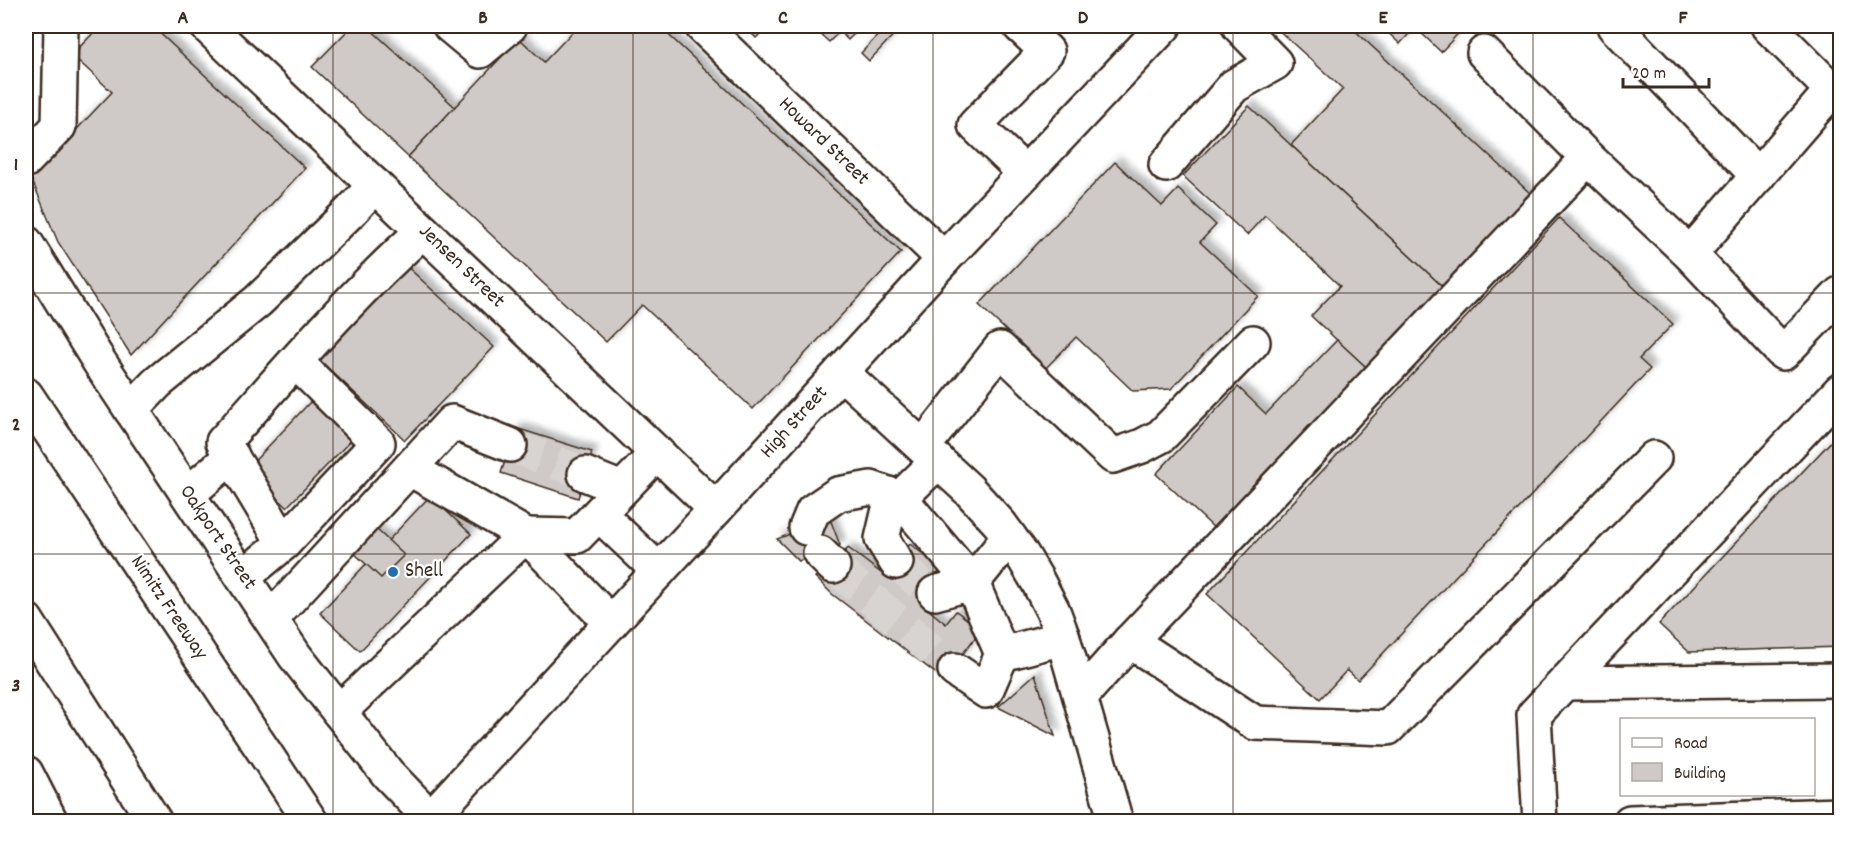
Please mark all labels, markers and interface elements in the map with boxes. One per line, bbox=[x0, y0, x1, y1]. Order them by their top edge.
text: A bbox=[178, 5, 189, 33]
text: B bbox=[478, 5, 488, 33]
text: C bbox=[778, 5, 788, 33]
text: D bbox=[1078, 5, 1089, 33]
text: E bbox=[1378, 5, 1388, 33]
text: F bbox=[1679, 5, 1689, 33]
scale bar bbox=[1623, 51, 1708, 89]
text: 20 m bbox=[1632, 62, 1666, 87]
street label: Howard Street bbox=[771, 91, 876, 194]
text: 1 bbox=[14, 152, 18, 180]
street label: Jensen Street bbox=[411, 218, 511, 316]
street label: High Street bbox=[754, 380, 836, 466]
text: 2 bbox=[12, 412, 20, 440]
street label: Oakport Street bbox=[171, 479, 263, 597]
street label: Nimitz Freeway bbox=[122, 550, 214, 667]
place label: Shell bbox=[405, 557, 443, 587]
marker: Shell bbox=[386, 565, 400, 579]
text: 3 bbox=[12, 673, 20, 701]
legend bbox=[1620, 718, 1815, 796]
text: Road bbox=[1674, 732, 1708, 757]
text: Building bbox=[1674, 762, 1726, 787]

